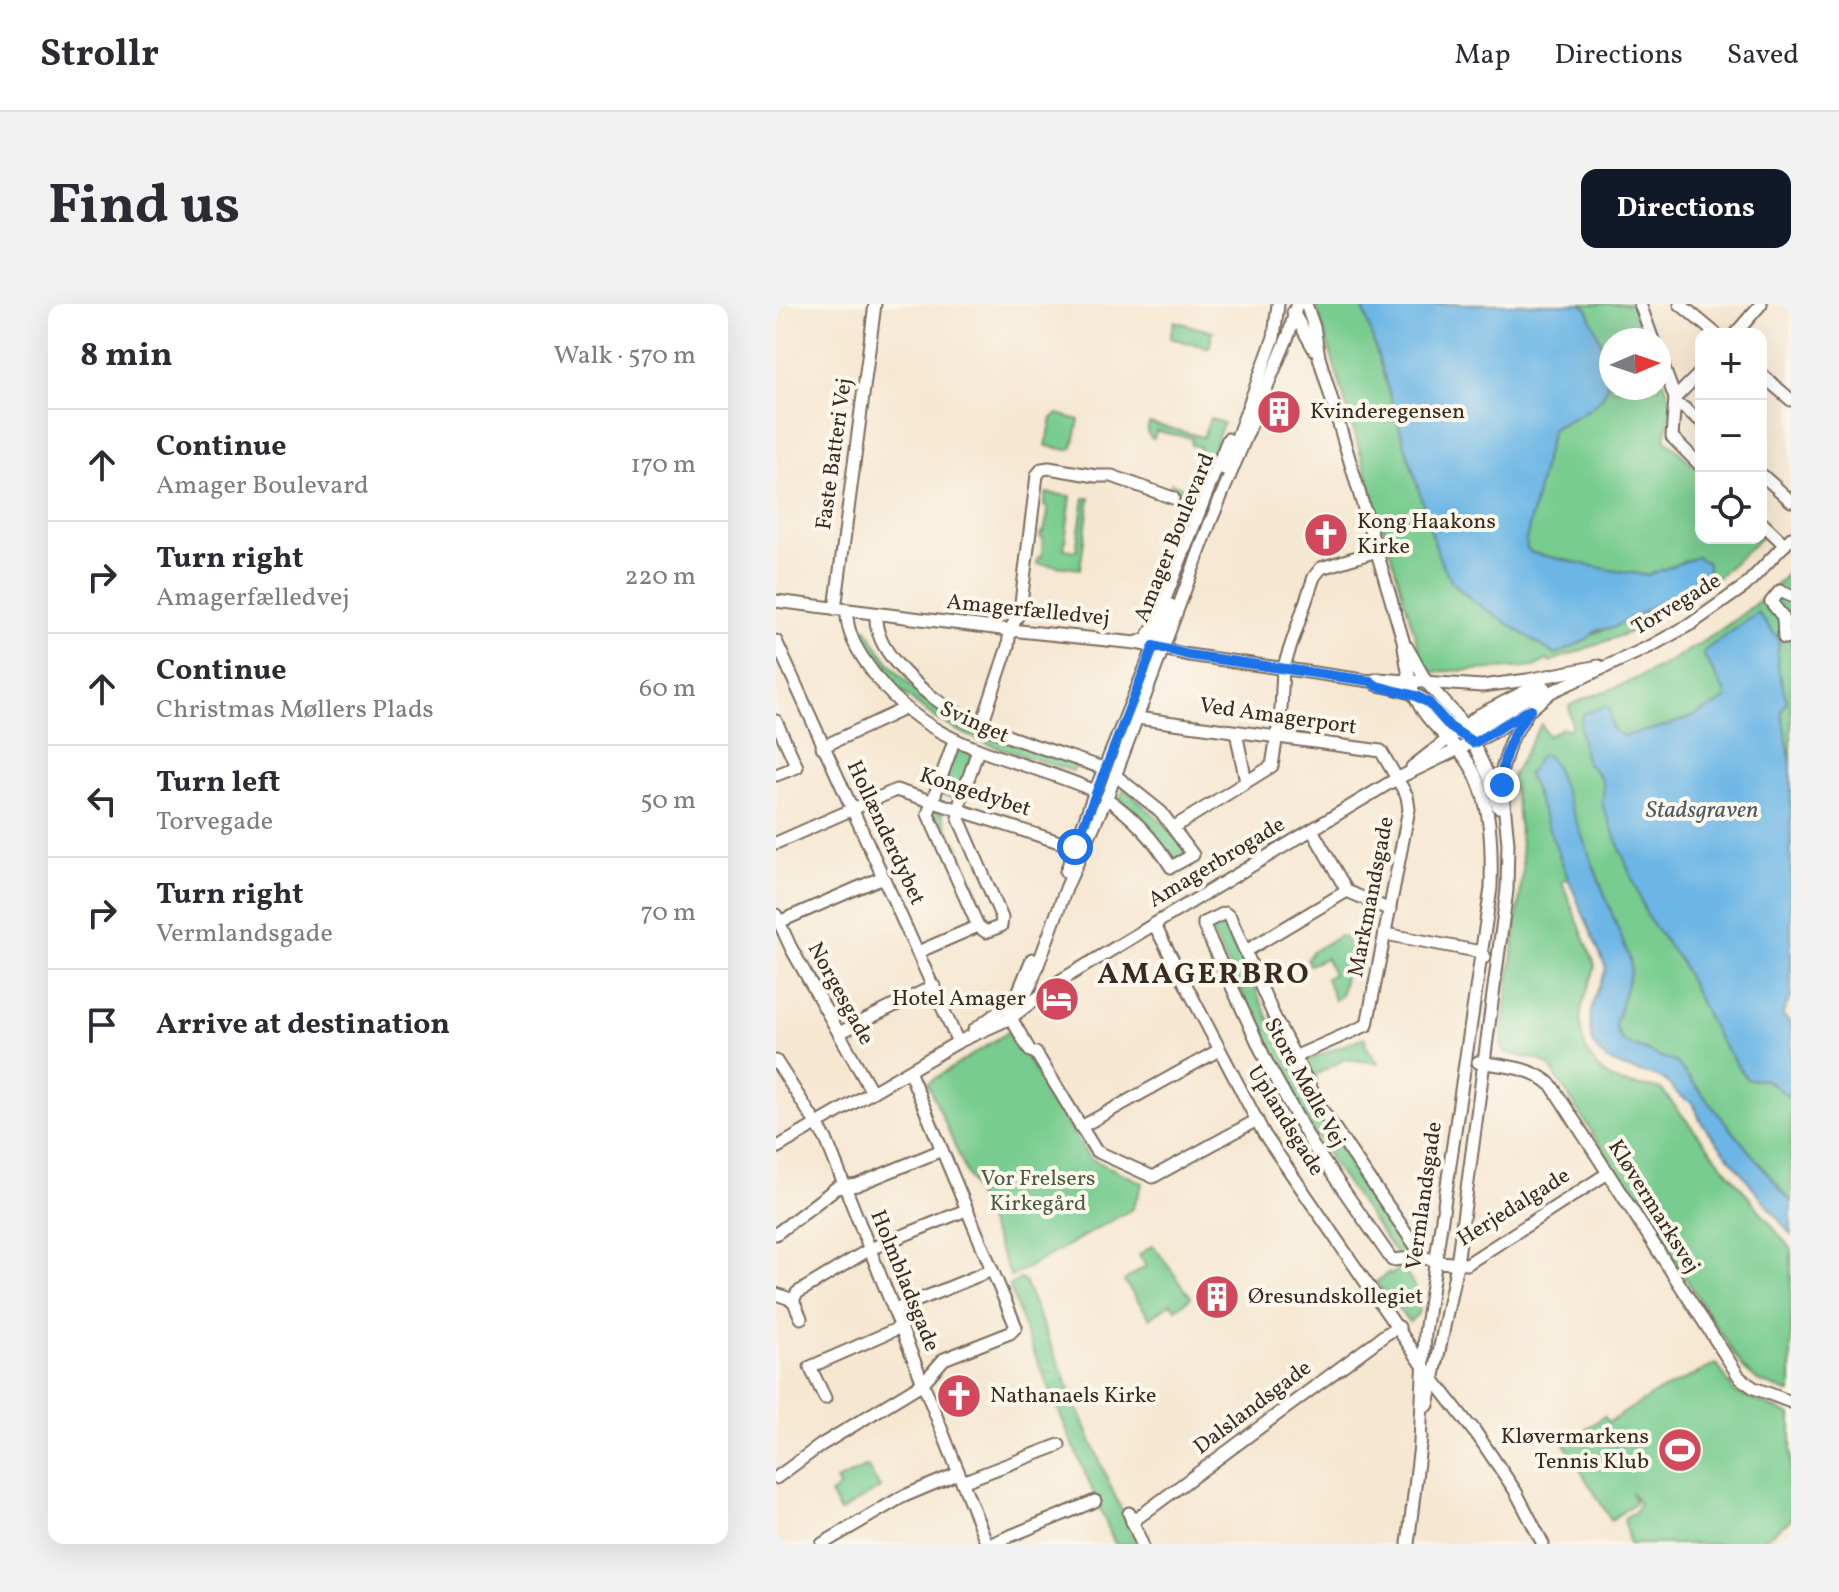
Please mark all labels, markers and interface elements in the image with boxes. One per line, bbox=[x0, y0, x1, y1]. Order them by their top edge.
text: Strollr bbox=[40, 29, 159, 82]
text: Map bbox=[1455, 36, 1511, 75]
text: Directions bbox=[1555, 36, 1683, 75]
text: Saved bbox=[1727, 36, 1799, 75]
text: Find us bbox=[48, 169, 240, 247]
button: Directions bbox=[1581, 169, 1791, 248]
north arrow bbox=[1599, 328, 1671, 400]
map controls bbox=[1695, 328, 1767, 544]
button: + bbox=[1695, 328, 1767, 400]
text: 8 min bbox=[80, 333, 173, 380]
text: Walk · 570 m bbox=[553, 338, 696, 374]
street label: Faste Batteri Vej bbox=[809, 376, 861, 532]
building icon: Kvinderegensen bbox=[1255, 388, 1303, 436]
place label: Kvinderegensen bbox=[1310, 397, 1465, 428]
button: − bbox=[1695, 400, 1767, 472]
text: Continue bbox=[156, 426, 287, 468]
icon: ahead bbox=[80, 443, 124, 487]
text: 170 m bbox=[631, 447, 696, 483]
street label: Amager Boulevard bbox=[1127, 449, 1223, 627]
text: Amager Boulevard bbox=[156, 468, 369, 504]
button: locate bbox=[1695, 472, 1767, 544]
place label: Kong Haakons Kirke bbox=[1357, 507, 1496, 563]
church icon: Kong Haakons Kirke bbox=[1302, 511, 1350, 559]
text: Turn right bbox=[156, 538, 304, 580]
icon: right bbox=[80, 555, 124, 599]
text: 220 m bbox=[624, 559, 696, 595]
street label: Torvegade bbox=[1627, 566, 1727, 644]
text: Amagerfælledvej bbox=[156, 580, 350, 616]
street label: Amagerfælledvej bbox=[945, 587, 1111, 635]
text: Continue bbox=[156, 650, 287, 692]
icon: ahead bbox=[80, 667, 124, 711]
text: 60 m bbox=[639, 671, 696, 707]
street label: Ved Amagerport bbox=[1197, 691, 1359, 743]
text: Christmas Møllers Plads bbox=[156, 692, 434, 728]
street label: Svinget bbox=[934, 694, 1014, 752]
street label: Hollænderdybet bbox=[838, 756, 932, 911]
street label: Kongedybet bbox=[916, 760, 1035, 826]
text: Turn left bbox=[156, 762, 280, 804]
route end bbox=[1484, 767, 1520, 803]
icon: left bbox=[80, 779, 124, 823]
text: 50 m bbox=[640, 783, 696, 819]
water label: Stadsgraven bbox=[1646, 794, 1758, 828]
text: Torvegade bbox=[156, 804, 273, 840]
street label: Amagerbrogade bbox=[1143, 810, 1291, 916]
street label: Markmandsgade bbox=[1341, 814, 1403, 980]
route start bbox=[1057, 829, 1093, 865]
text: Turn right bbox=[156, 874, 304, 916]
icon: right bbox=[80, 891, 124, 935]
text: 70 m bbox=[641, 895, 696, 931]
text: Vermlandsgade bbox=[156, 916, 333, 952]
street label: Norgesgade bbox=[799, 937, 881, 1051]
district label: AMAGERBRO bbox=[1097, 954, 1311, 996]
hotel icon: Hotel Amager bbox=[1033, 975, 1081, 1023]
place label: Hotel Amager bbox=[892, 984, 1026, 1015]
icon: arrive bbox=[80, 1003, 124, 1047]
text: Arrive at destination bbox=[156, 1004, 450, 1046]
street label: Store Mølle Vej bbox=[1256, 1013, 1352, 1153]
street label: Uplandsgade bbox=[1239, 1060, 1331, 1182]
street label: Vermlandsgade bbox=[1399, 1120, 1451, 1272]
street label: Kløvermarksvej bbox=[1599, 1134, 1707, 1280]
street label: Herjedalgade bbox=[1452, 1161, 1576, 1255]
park label: Vor Frelsers Kirkegård bbox=[981, 1164, 1095, 1220]
street label: Holmbladsgade bbox=[861, 1206, 947, 1356]
building icon: Øresundskollegiet bbox=[1193, 1273, 1241, 1321]
place label: Øresundskollegiet bbox=[1248, 1282, 1424, 1313]
street label: Dalslandsgade bbox=[1188, 1353, 1318, 1463]
church icon: Nathanaels Kirke bbox=[935, 1372, 983, 1420]
place label: Nathanaels Kirke bbox=[990, 1381, 1157, 1412]
place label: Kløvermarkens Tennis Klub bbox=[1501, 1422, 1649, 1478]
sports icon: Kløvermarkens Tennis Klub bbox=[1656, 1426, 1704, 1474]

